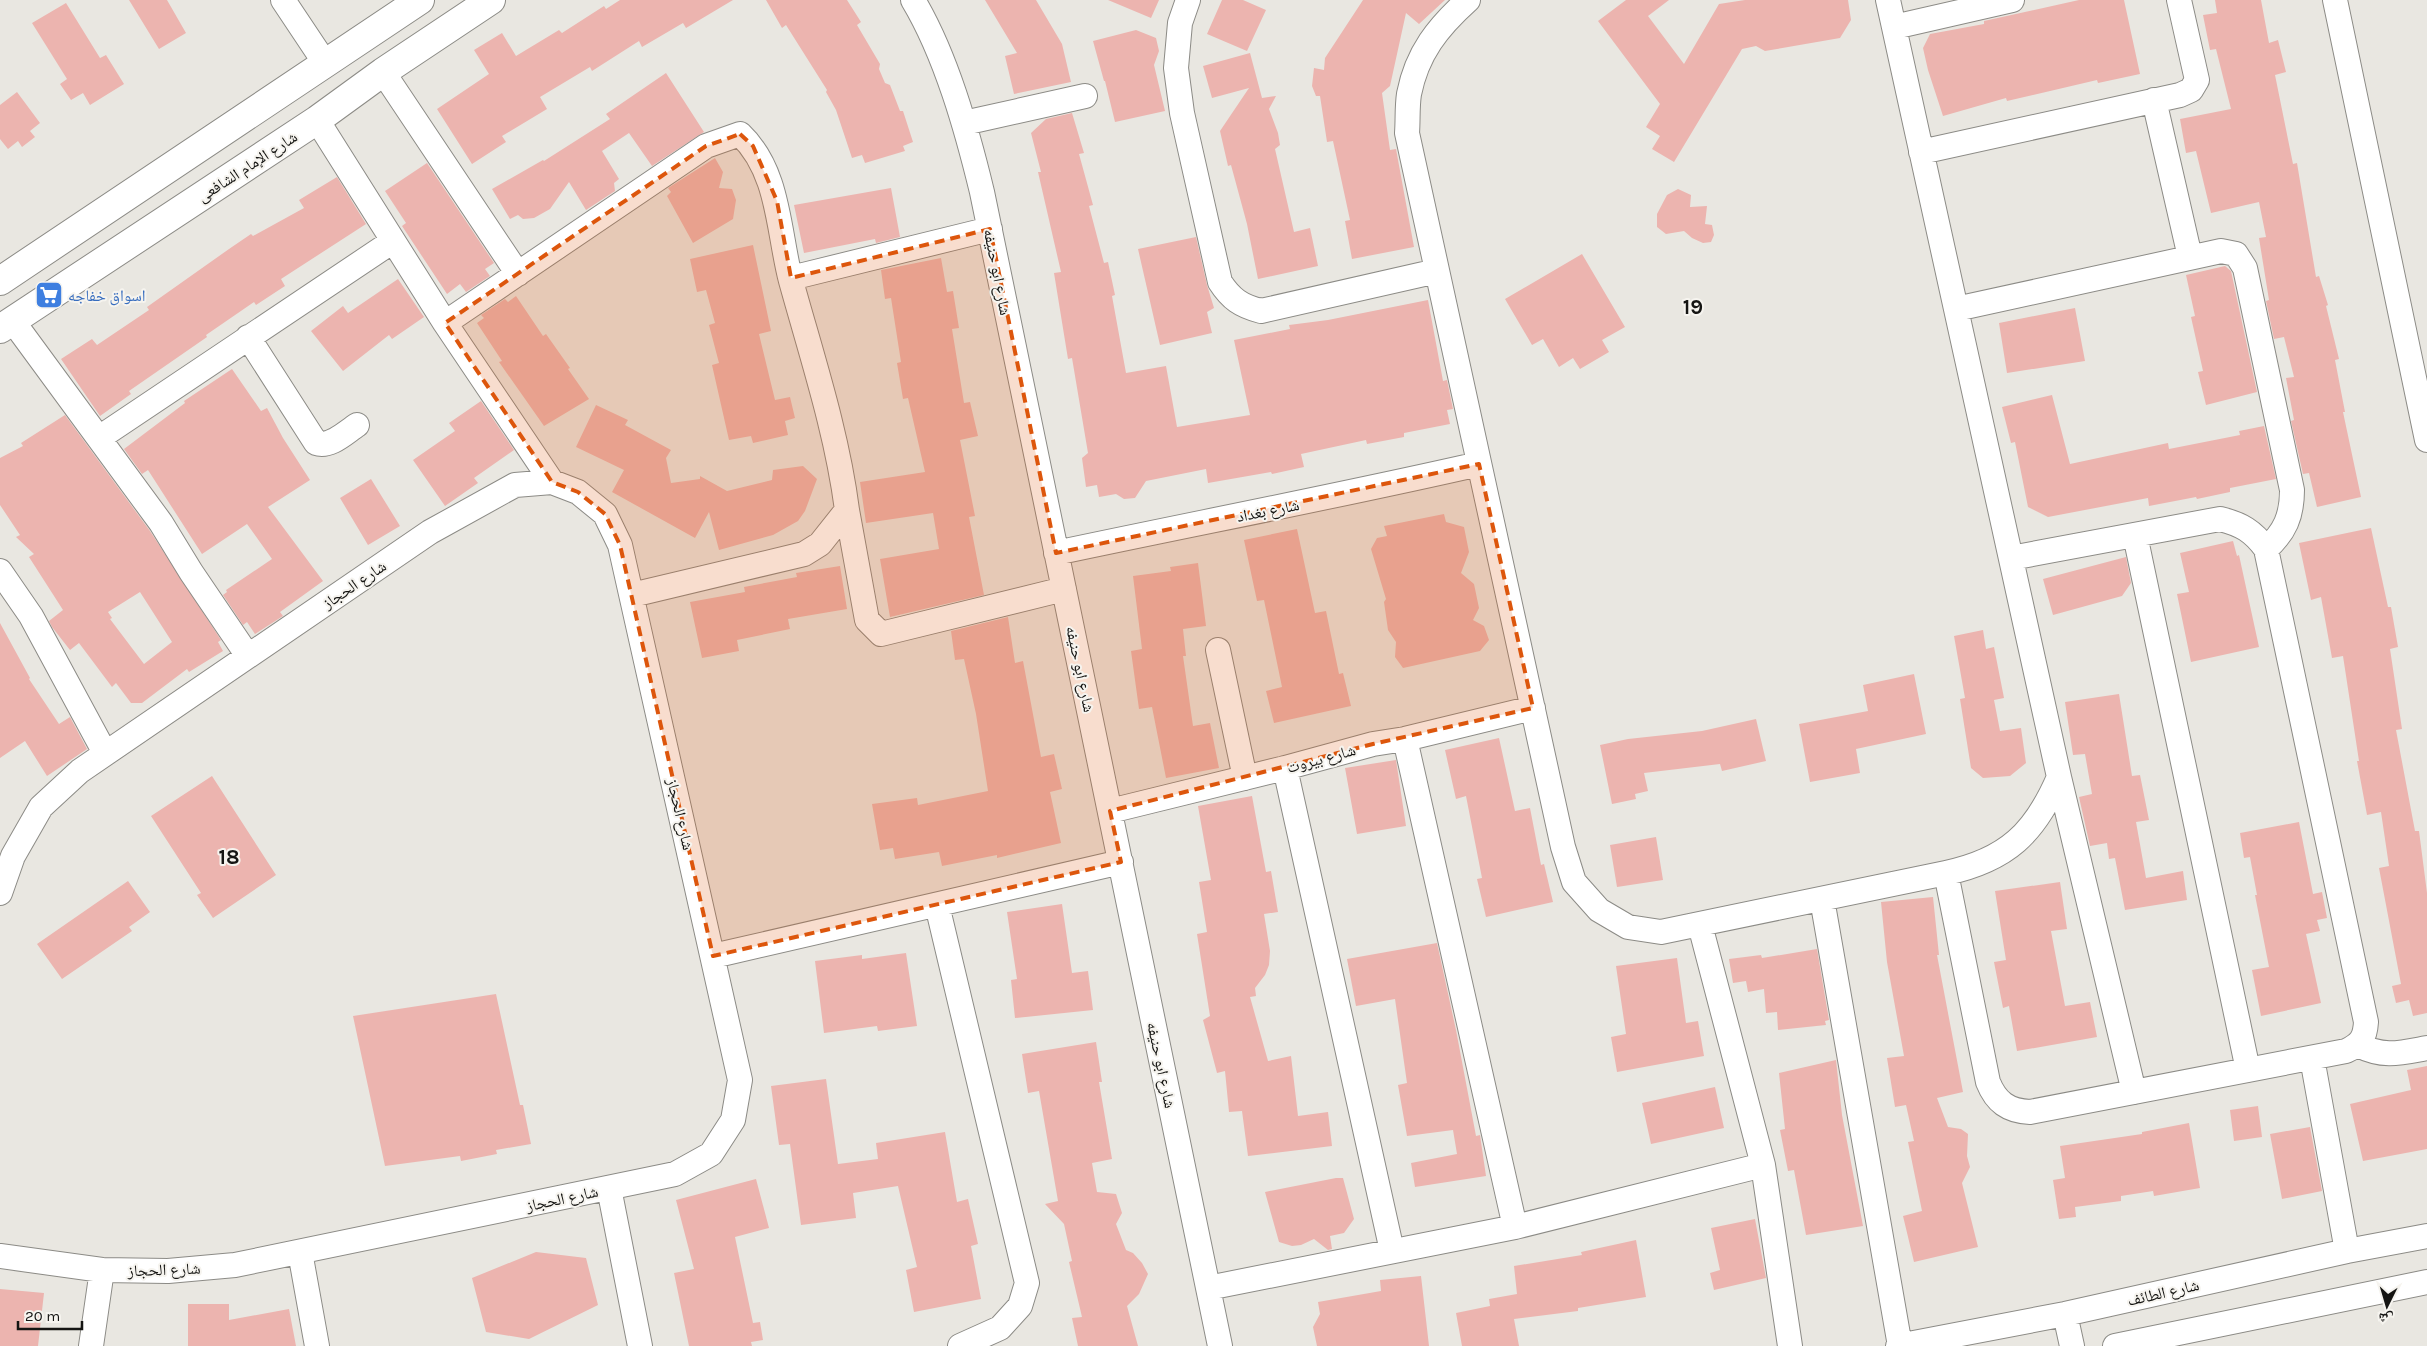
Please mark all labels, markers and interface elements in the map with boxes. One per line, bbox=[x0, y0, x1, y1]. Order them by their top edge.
street label: شارع الإمام الشافعى bbox=[194, 127, 301, 207]
street label: شارع ابو حنيفه bbox=[979, 227, 1015, 317]
supermarket icon: اسواق خفاجه bbox=[34, 280, 64, 310]
place label: اسواق خفاجه bbox=[68, 286, 146, 306]
district label: 19 bbox=[1683, 295, 1703, 319]
street label: شارع بغداد bbox=[1235, 495, 1301, 527]
street label: شارع الحجاز bbox=[318, 556, 390, 614]
street label: شارع ابو حنيفه bbox=[1061, 624, 1099, 714]
street label: شارع بيروت bbox=[1285, 740, 1358, 778]
street label: شارع الحجاز bbox=[662, 775, 698, 852]
district label: 18 bbox=[218, 845, 240, 869]
street label: شارع ابو حنيفه bbox=[1142, 1020, 1180, 1110]
street label: شارع الحجاز bbox=[523, 1182, 600, 1217]
street label: شارع الحجاز bbox=[126, 1259, 201, 1281]
street label: شارع الطائف bbox=[2125, 1275, 2201, 1311]
north arrow bbox=[2362, 1281, 2412, 1331]
scale bar bbox=[18, 1298, 81, 1330]
text: 20 m bbox=[25, 1307, 60, 1325]
text: ش bbox=[2378, 1309, 2394, 1328]

